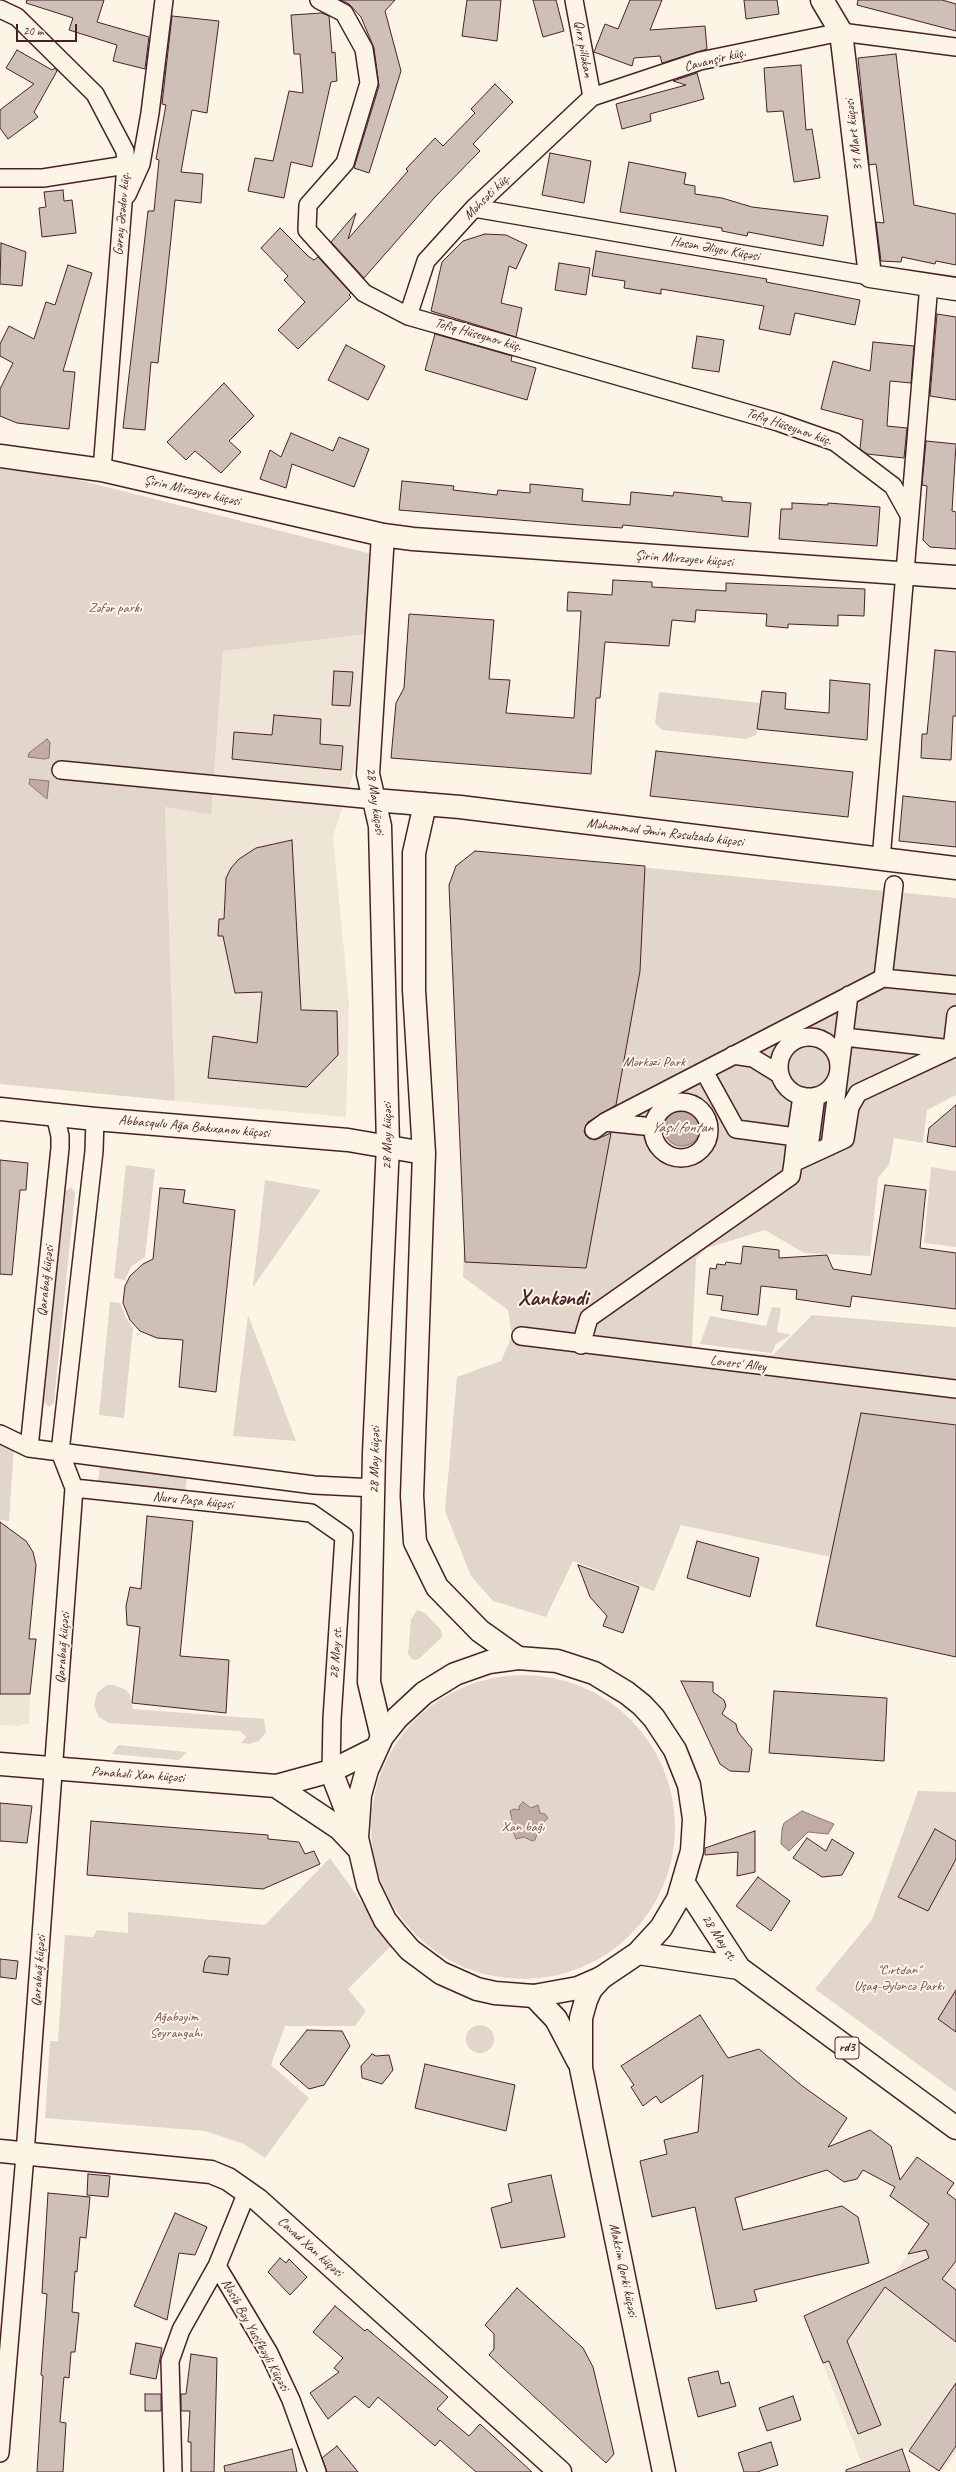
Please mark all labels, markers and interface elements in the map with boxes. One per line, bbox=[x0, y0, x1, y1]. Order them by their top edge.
scale bar bbox=[18, 16, 79, 42]
street label: Qırx pilləkan bbox=[570, 19, 596, 79]
text: 20 m bbox=[23, 23, 43, 39]
street label: Cavanşir küç. bbox=[682, 44, 748, 76]
street label: 31 Mart küçəsi bbox=[841, 98, 867, 172]
street label: Məhsəti küç. bbox=[460, 170, 514, 224]
street label: Gəray Əsədov küç. bbox=[110, 172, 134, 256]
street label: Həsən Əliyev Küçəsi bbox=[669, 233, 761, 265]
street label: Tofiq Hüseynov küç. bbox=[433, 315, 523, 355]
street label: Tofiq Hüseynov küç. bbox=[744, 404, 834, 450]
street label: Şirin Mirzəyev küçəsi bbox=[142, 472, 242, 510]
street label: Şirin Mirzəyev küçəsi bbox=[634, 547, 734, 571]
park label: Zəfər parkı bbox=[88, 600, 142, 616]
street label: 28 May küçəsi bbox=[362, 767, 388, 835]
street label: Məhəmməd Əmin Rəsulzadə küçəsi bbox=[586, 815, 744, 851]
park label: Mərkəzi Park bbox=[623, 1054, 685, 1070]
street label: 28 May küçəsi bbox=[379, 1102, 395, 1170]
street label: Abbasqulu Ağa Bakıxanov küçəsi bbox=[118, 1112, 270, 1142]
water label: Yaşıl fontan bbox=[651, 1119, 713, 1137]
street label: Qarabağ küçəsi bbox=[34, 1245, 58, 1317]
district label: Xankəndi bbox=[518, 1286, 588, 1312]
street label: Lovers' Alley bbox=[709, 1352, 767, 1376]
street label: 28 May küçəsi bbox=[366, 1426, 384, 1494]
street label: Nuru Paşa küçəsi bbox=[152, 1488, 234, 1514]
street label: Qarabağ küçəsi bbox=[52, 1612, 74, 1684]
street label: 28 May st. bbox=[326, 1626, 346, 1680]
street label: Pənahəli Xan küçəsi bbox=[91, 1763, 185, 1787]
park label: Xan bağı bbox=[502, 1819, 544, 1835]
street label: 28 May st. bbox=[698, 1912, 740, 1964]
street label: Qarabağ küçəsi bbox=[28, 1935, 50, 2007]
park label: "Cırtdan" Uşaq-Əyləncə Parkı bbox=[854, 1962, 944, 1994]
park label: Ağabəyim Seyrangahı bbox=[150, 2009, 202, 2042]
road number: rd3 bbox=[835, 2037, 859, 2059]
street label: Cavad Xan küçəsi bbox=[274, 2213, 346, 2281]
street label: Maksim Qorki küçəsi bbox=[605, 2222, 641, 2318]
street label: Nəsib Bəy Yusifbəyli Küçəsi bbox=[217, 2276, 293, 2394]

